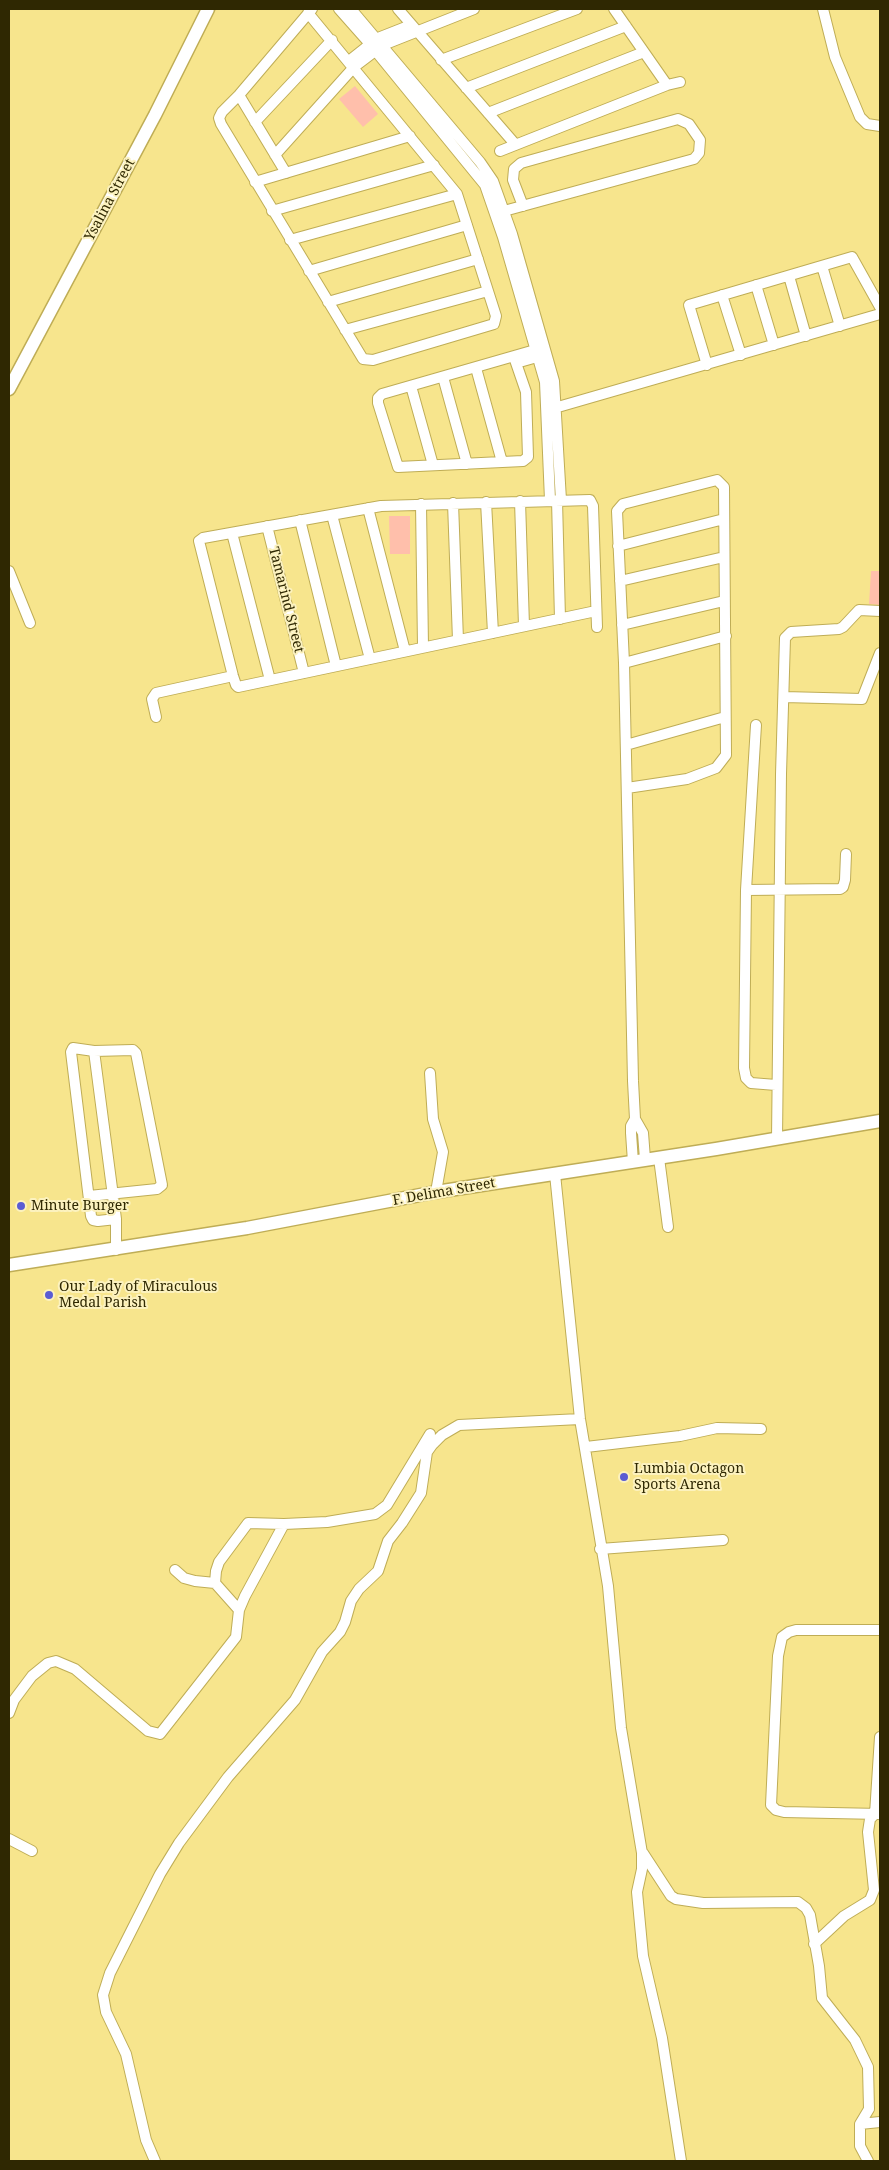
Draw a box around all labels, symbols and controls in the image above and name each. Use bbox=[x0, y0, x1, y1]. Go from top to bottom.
street label: Ysalina Street bbox=[81, 156, 139, 244]
street label: Tamarind Street bbox=[265, 545, 307, 655]
street label: F. Delima Street bbox=[391, 1175, 497, 1209]
place label: Minute Burger bbox=[31, 1198, 129, 1214]
marker: Minute Burger bbox=[15, 1200, 27, 1212]
place label: Our Lady of Miraculous Medal Parish bbox=[59, 1279, 217, 1311]
marker: Our Lady of Miraculous Medal Parish bbox=[43, 1289, 55, 1301]
place label: Lumbia Octagon Sports Arena bbox=[634, 1461, 744, 1494]
marker: Lumbia Octagon Sports Arena bbox=[618, 1471, 630, 1483]

